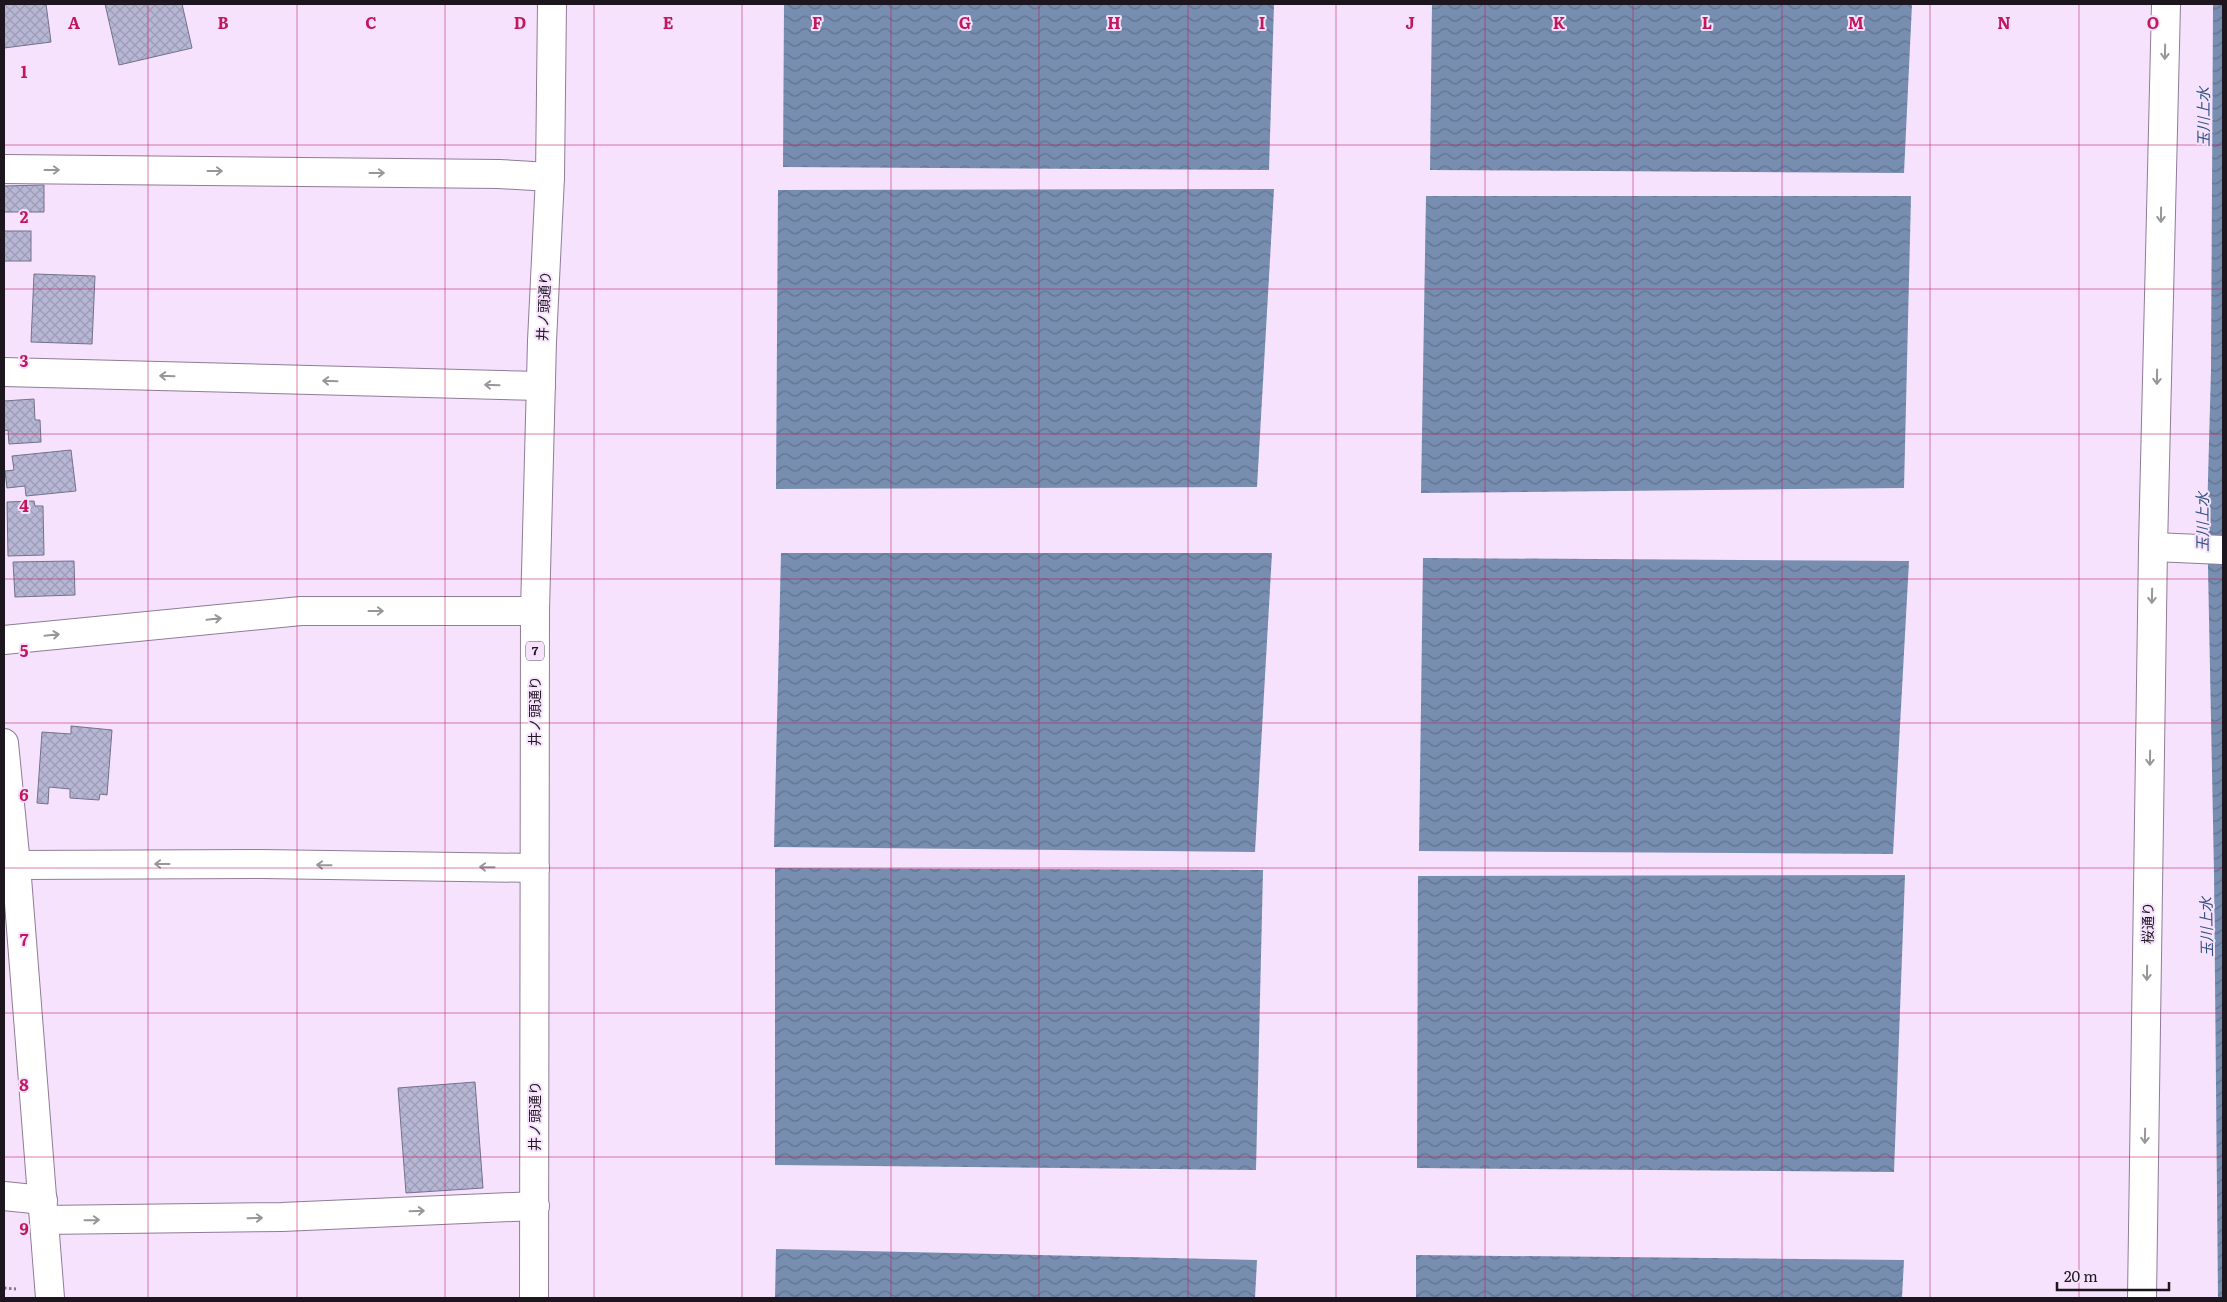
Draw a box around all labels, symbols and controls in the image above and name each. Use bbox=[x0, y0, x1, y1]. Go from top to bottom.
text: A bbox=[68, 10, 80, 34]
text: B bbox=[217, 10, 229, 34]
text: C bbox=[365, 10, 377, 34]
text: D bbox=[514, 10, 526, 34]
text: E bbox=[663, 10, 674, 34]
text: F bbox=[812, 10, 822, 34]
text: G bbox=[959, 10, 971, 34]
text: H bbox=[1107, 10, 1121, 34]
text: I bbox=[1259, 10, 1265, 34]
text: J bbox=[1405, 10, 1415, 34]
text: K bbox=[1553, 10, 1566, 34]
text: L bbox=[1702, 10, 1712, 34]
text: M bbox=[1848, 10, 1864, 34]
text: N bbox=[1997, 10, 2011, 34]
text: O bbox=[2147, 10, 2159, 34]
one-way arrow bbox=[2160, 44, 2170, 60]
text: 1 bbox=[21, 59, 28, 83]
water label: 玉川上水 bbox=[2191, 85, 2214, 147]
one-way arrow bbox=[44, 165, 60, 175]
one-way arrow bbox=[206, 166, 223, 176]
one-way arrow bbox=[369, 168, 385, 178]
text: 2 bbox=[20, 204, 29, 228]
one-way arrow bbox=[2156, 206, 2166, 223]
street label: 井ノ頭通り bbox=[531, 270, 555, 341]
text: 3 bbox=[20, 348, 29, 372]
one-way arrow bbox=[2152, 369, 2162, 385]
one-way arrow bbox=[159, 372, 175, 381]
one-way arrow bbox=[322, 376, 338, 386]
one-way arrow bbox=[484, 381, 500, 390]
water label: 玉川上水 bbox=[2190, 490, 2213, 552]
text: 4 bbox=[19, 493, 29, 517]
one-way arrow bbox=[2147, 587, 2157, 603]
one-way arrow bbox=[368, 606, 384, 616]
one-way arrow bbox=[206, 614, 222, 624]
one-way arrow bbox=[44, 630, 60, 640]
text: 5 bbox=[20, 638, 29, 662]
road number: 7 bbox=[526, 641, 544, 660]
street label: 井ノ頭通り bbox=[524, 676, 544, 746]
one-way arrow bbox=[2145, 750, 2155, 766]
text: 6 bbox=[19, 782, 29, 806]
one-way arrow bbox=[154, 859, 170, 869]
one-way arrow bbox=[316, 860, 332, 870]
one-way arrow bbox=[479, 862, 495, 872]
water label: 玉川上水 bbox=[2193, 895, 2218, 957]
street label: 桜通り bbox=[2137, 902, 2157, 944]
text: 7 bbox=[20, 927, 29, 951]
one-way arrow bbox=[2142, 964, 2152, 981]
text: 8 bbox=[19, 1072, 29, 1096]
street label: 井ノ頭通り bbox=[524, 1081, 544, 1151]
one-way arrow bbox=[2140, 1127, 2150, 1143]
one-way arrow bbox=[409, 1207, 425, 1216]
one-way arrow bbox=[247, 1213, 263, 1222]
one-way arrow bbox=[84, 1215, 100, 1225]
text: 9 bbox=[19, 1216, 29, 1240]
scale bar bbox=[2057, 1260, 2170, 1292]
text: 20 m bbox=[2064, 1264, 2098, 1287]

